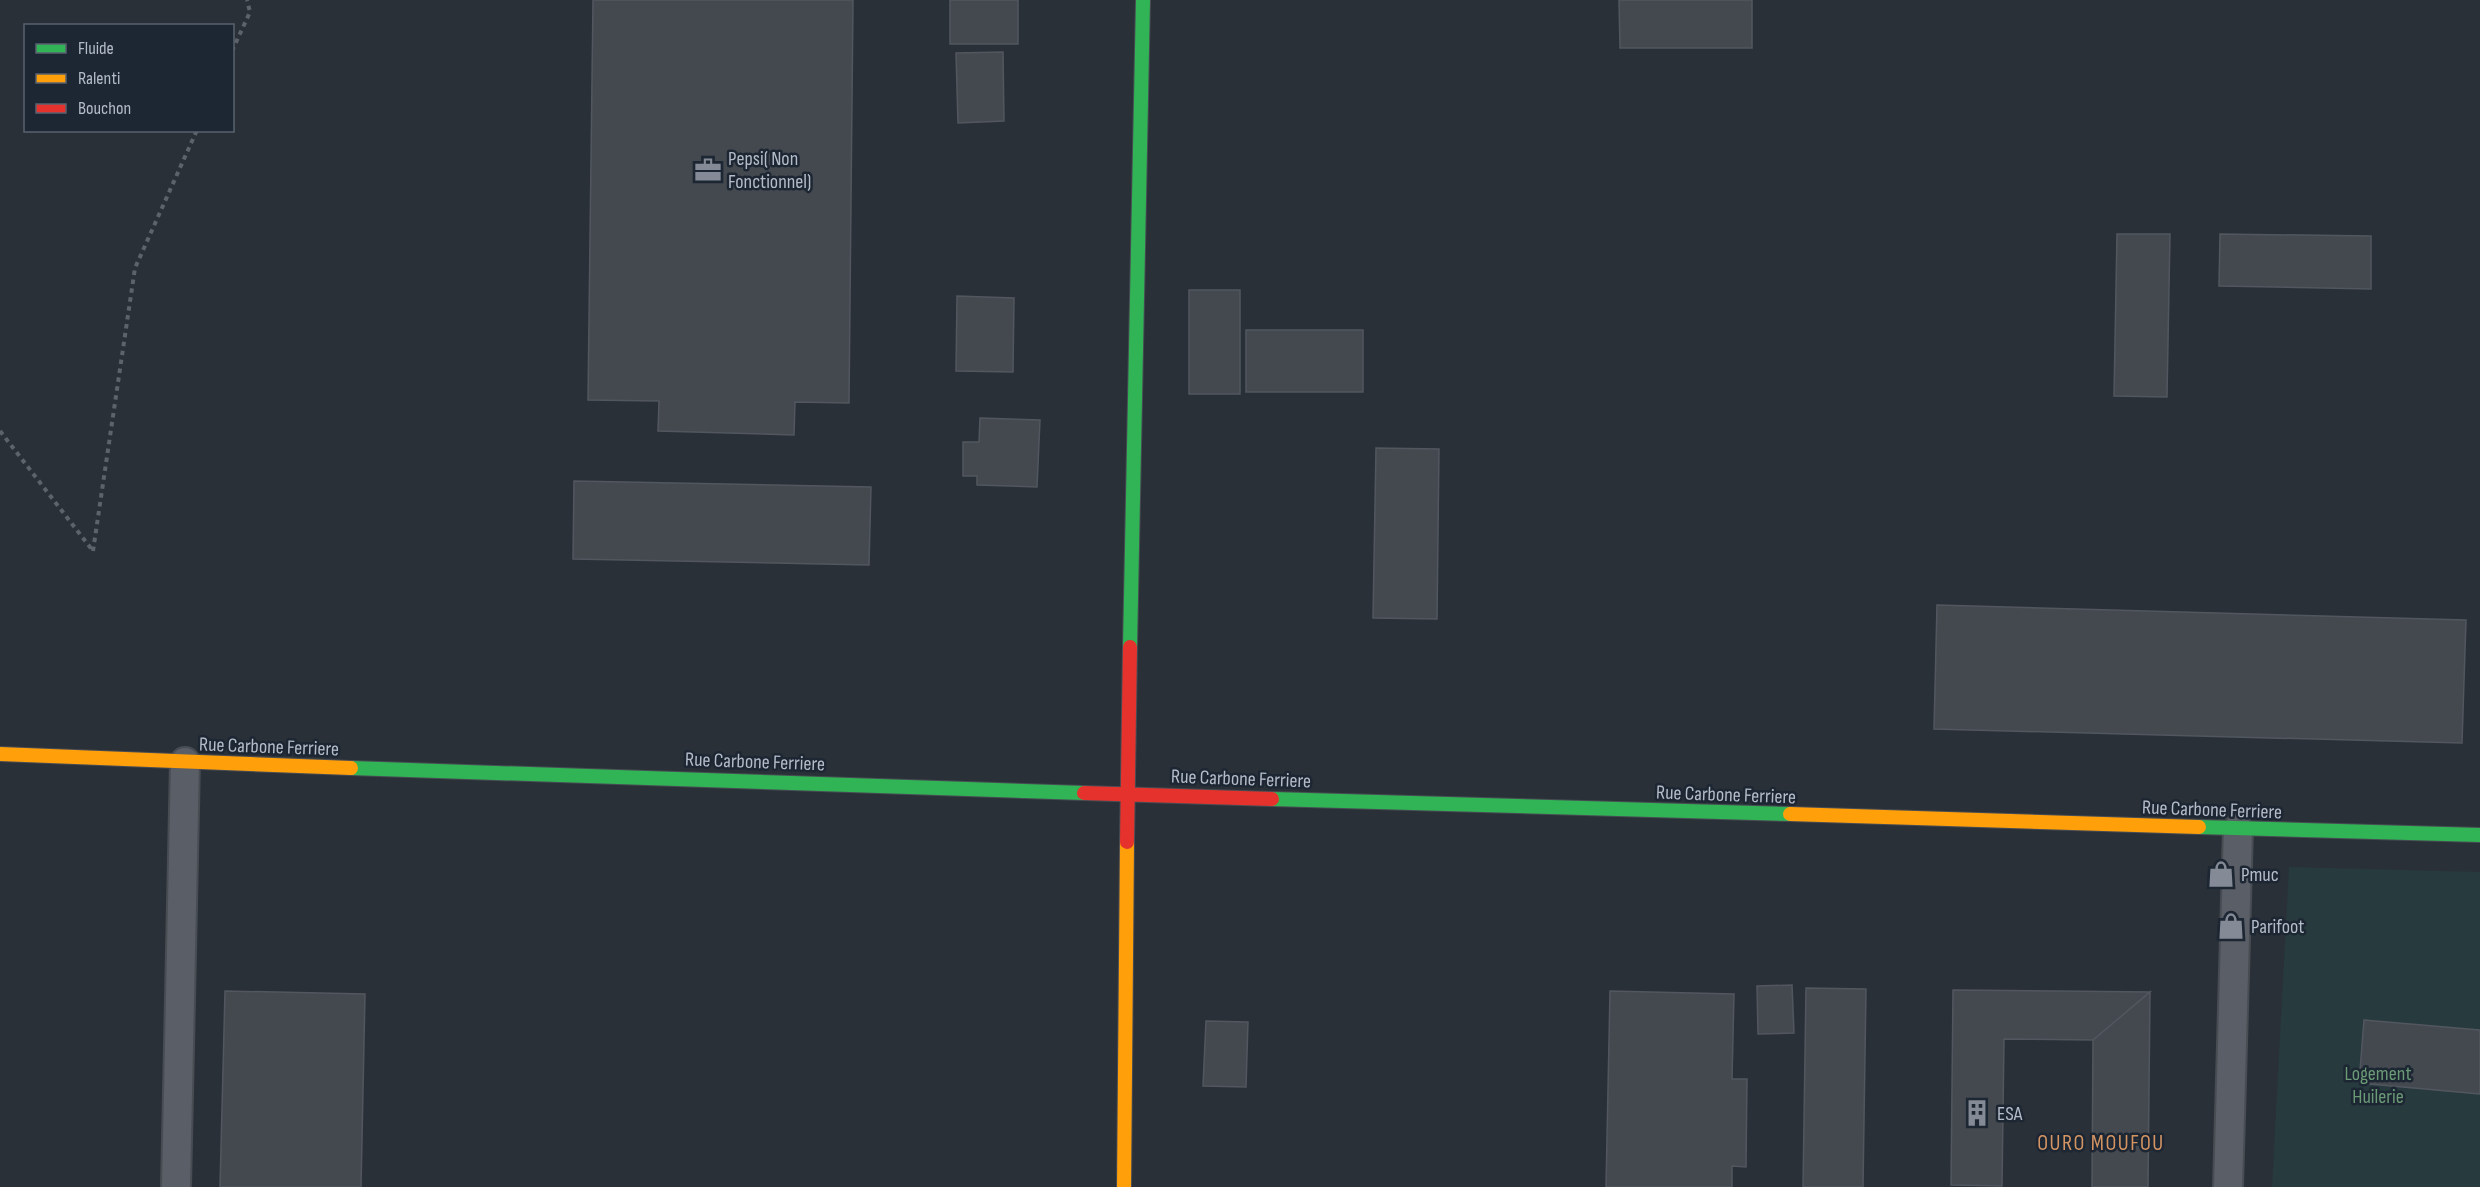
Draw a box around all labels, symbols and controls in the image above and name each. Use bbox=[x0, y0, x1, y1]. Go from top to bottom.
legend bbox=[24, 24, 234, 132]
text: Fluide bbox=[78, 38, 114, 59]
text: Ralenti bbox=[78, 68, 120, 89]
text: Bouchon bbox=[78, 98, 131, 119]
place label: Pepsi( Non Fonctionnel) bbox=[728, 147, 811, 194]
office icon: Pepsi( Non Fonctionnel) bbox=[693, 155, 723, 185]
street label: Rue Carbone Ferriere bbox=[199, 733, 339, 761]
street label: Rue Carbone Ferriere bbox=[685, 748, 825, 776]
street label: Rue Carbone Ferriere bbox=[1171, 765, 1311, 793]
street label: Rue Carbone Ferriere bbox=[1656, 781, 1796, 809]
street label: Rue Carbone Ferriere bbox=[2142, 796, 2282, 824]
shop icon: Pmuc bbox=[2206, 859, 2236, 889]
place label: Pmuc bbox=[2241, 863, 2279, 887]
shop icon: Parifoot bbox=[2216, 911, 2246, 941]
place label: Parifoot bbox=[2251, 915, 2304, 939]
park label: Logement Huilerie bbox=[2344, 1062, 2412, 1109]
building icon: ESA bbox=[1962, 1098, 1992, 1128]
place label: ESA bbox=[1997, 1102, 2023, 1126]
district label: OURO MOUFOU bbox=[2037, 1130, 2165, 1157]

